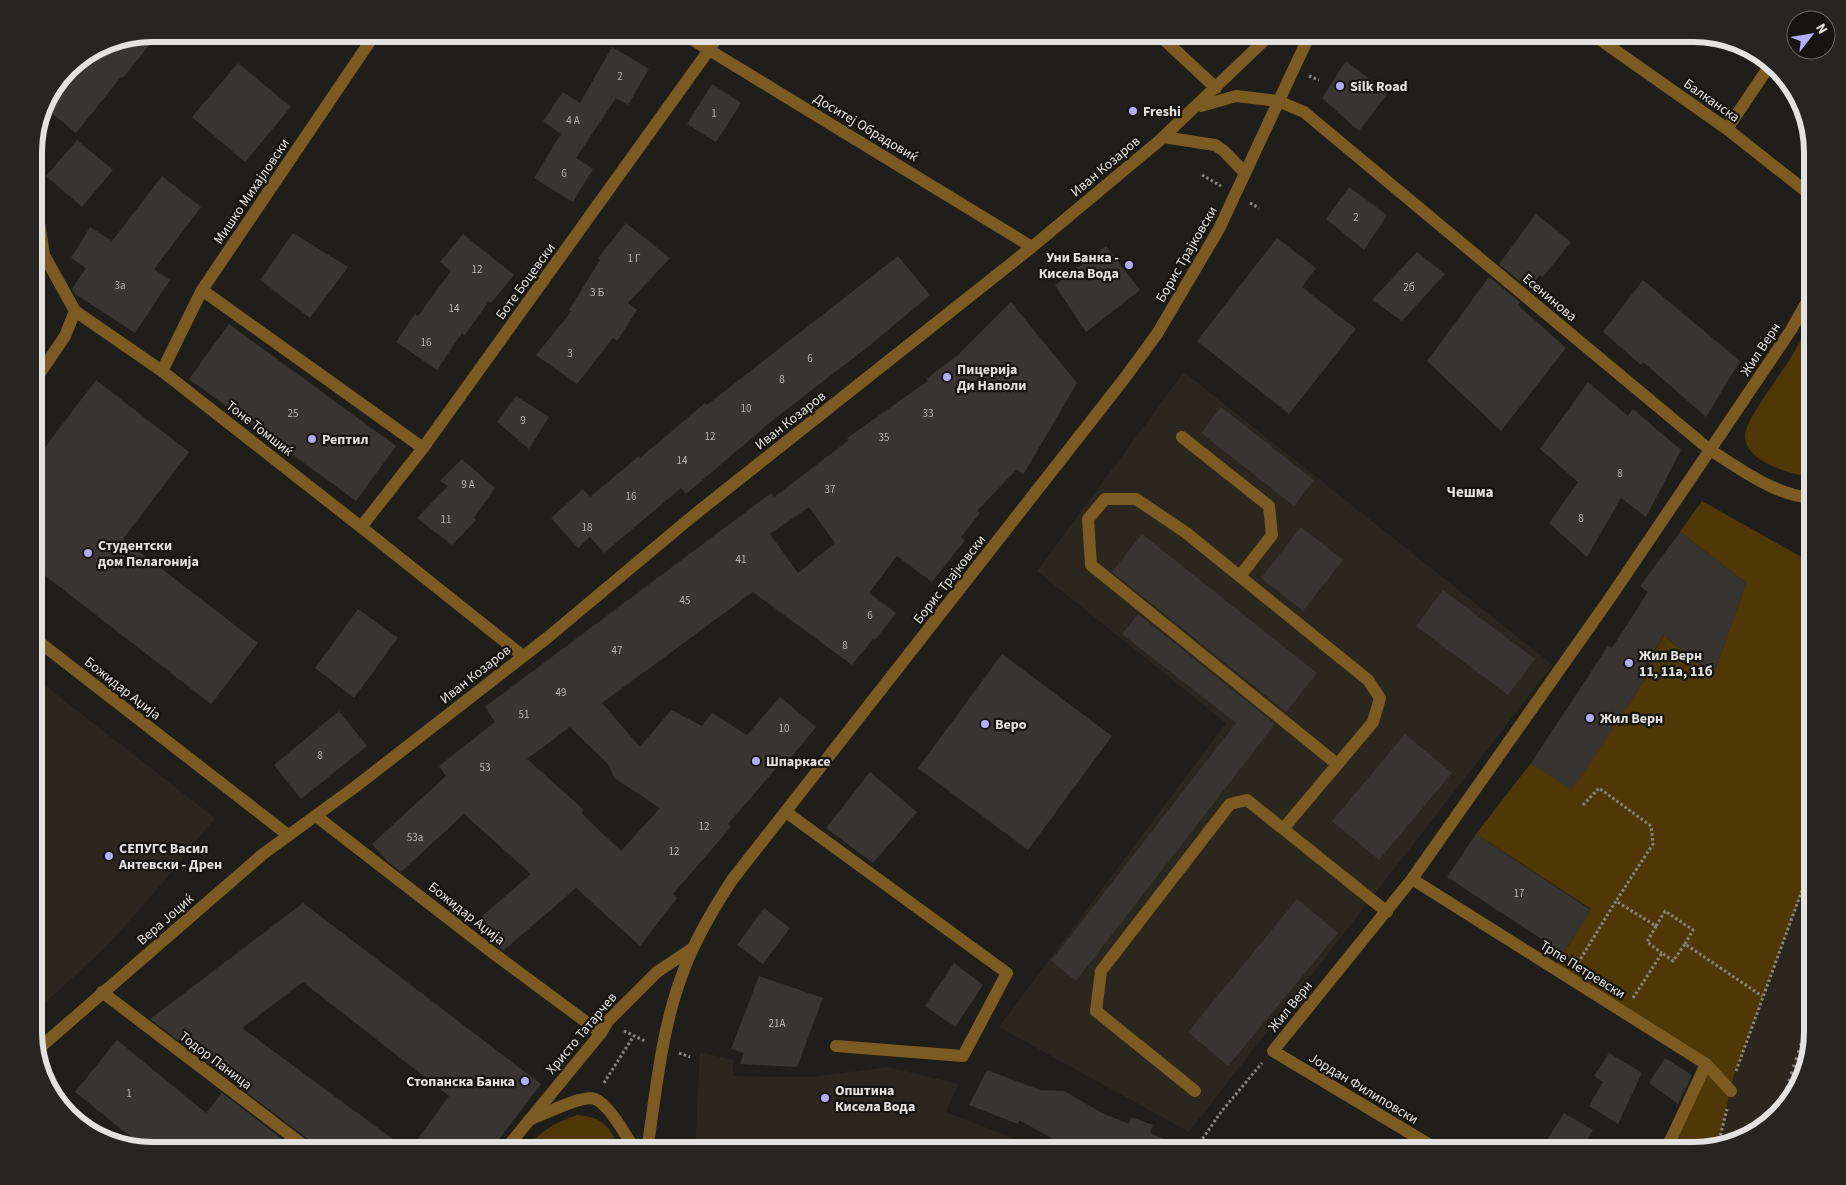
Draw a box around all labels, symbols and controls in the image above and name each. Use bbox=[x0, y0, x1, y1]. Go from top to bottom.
north arrow bbox=[1786, 10, 1836, 60]
text: N bbox=[1810, 20, 1832, 38]
house number: 2 bbox=[617, 69, 623, 84]
street label: Балканска bbox=[1679, 74, 1744, 128]
place label: Silk Road bbox=[1350, 77, 1408, 97]
marker: Silk Road bbox=[1334, 80, 1346, 92]
street label: Доситеј Обрадовиќ bbox=[809, 89, 922, 167]
place label: Freshi bbox=[1143, 102, 1181, 122]
marker: Freshi bbox=[1127, 105, 1139, 117]
house number: 1 bbox=[711, 106, 717, 121]
house number: 4 А bbox=[566, 113, 580, 128]
street label: Иван Козаров bbox=[1067, 132, 1145, 202]
street label: Мишко Михајловски bbox=[209, 135, 295, 248]
house number: 6 bbox=[561, 166, 567, 181]
street label: Борис Трајковски bbox=[1151, 203, 1223, 306]
house number: 2 bbox=[1353, 210, 1359, 225]
street label: Боте Боцевски bbox=[491, 239, 560, 324]
place label: Уни Банка - Кисела Вода bbox=[1039, 248, 1119, 284]
house number: 1 Г bbox=[627, 251, 641, 266]
marker: Уни Банка - Кисела Вода bbox=[1123, 259, 1135, 271]
house number: 12 bbox=[472, 262, 482, 277]
street label: Есенинова bbox=[1518, 269, 1581, 327]
house number: 3a bbox=[114, 278, 126, 293]
house number: 2б bbox=[1403, 280, 1415, 295]
house number: 3 Б bbox=[590, 285, 604, 300]
house number: 14 bbox=[449, 301, 460, 316]
street label: Жил Верн bbox=[1736, 319, 1786, 380]
house number: 16 bbox=[421, 335, 432, 350]
house number: 3 bbox=[567, 346, 573, 361]
house number: 6 bbox=[807, 351, 813, 366]
place label: Пицерија Ди Наполи bbox=[957, 360, 1026, 396]
marker: Пицерија Ди Наполи bbox=[941, 371, 953, 383]
house number: 8 bbox=[779, 372, 785, 387]
street label: Иван Козаров bbox=[751, 387, 830, 455]
street label: Тоне Томшиќ bbox=[222, 396, 297, 461]
house number: 10 bbox=[741, 401, 751, 416]
house number: 25 bbox=[288, 406, 298, 421]
house number: 33 bbox=[923, 406, 933, 421]
house number: 9 bbox=[520, 413, 526, 428]
house number: 12 bbox=[705, 429, 715, 444]
place label: Рептил bbox=[322, 430, 368, 450]
house number: 35 bbox=[879, 430, 889, 445]
marker: Рептил bbox=[306, 433, 318, 445]
house number: 14 bbox=[677, 453, 688, 468]
house number: 8 bbox=[1617, 466, 1623, 481]
house number: 9 А bbox=[461, 477, 475, 492]
house number: 37 bbox=[825, 482, 835, 497]
district label: Чешма bbox=[1446, 482, 1494, 503]
house number: 16 bbox=[626, 489, 637, 504]
house number: 8 bbox=[1578, 511, 1584, 526]
house number: 11 bbox=[441, 512, 451, 527]
house number: 18 bbox=[582, 520, 593, 535]
street label: Борис Трајковски bbox=[909, 531, 991, 628]
place label: Студентски дом Пелагонија bbox=[98, 536, 199, 572]
marker: Студентски дом Пелагонија bbox=[82, 547, 94, 559]
house number: 41 bbox=[736, 552, 746, 567]
house number: 45 bbox=[680, 593, 690, 608]
house number: 6 bbox=[867, 608, 873, 623]
house number: 8 bbox=[842, 638, 848, 653]
street label: Иван Козаров bbox=[436, 641, 515, 709]
house number: 47 bbox=[612, 643, 622, 658]
place label: Жил Верн 11, 11а, 11б bbox=[1639, 646, 1713, 682]
street label: Божидар Аџија bbox=[80, 653, 165, 725]
marker: Жил Верн 11, 11а, 11б bbox=[1623, 657, 1635, 669]
house number: 49 bbox=[556, 685, 566, 700]
house number: 51 bbox=[519, 707, 529, 722]
place label: Жил Верн bbox=[1600, 709, 1663, 729]
marker: Жил Верн bbox=[1584, 712, 1596, 724]
place label: Веро bbox=[995, 715, 1027, 735]
marker: Веро bbox=[979, 718, 991, 730]
house number: 10 bbox=[779, 721, 789, 736]
house number: 8 bbox=[317, 748, 323, 763]
place label: Шпаркасе bbox=[766, 752, 831, 772]
marker: Шпаркасе bbox=[750, 755, 762, 767]
house number: 53 bbox=[480, 760, 490, 775]
house number: 12 bbox=[699, 819, 709, 834]
house number: 53а bbox=[407, 830, 423, 845]
place label: СЕПУГС Васил Антевски - Дрен bbox=[118, 839, 222, 875]
house number: 12 bbox=[669, 844, 679, 859]
marker: СЕПУГС Васил Антевски - Дрен bbox=[103, 850, 115, 862]
street label: Божидар Аџија bbox=[424, 878, 509, 950]
house number: 17 bbox=[1514, 886, 1524, 901]
street label: Вера Јоциќ bbox=[133, 889, 199, 950]
street label: Трпе Петревски bbox=[1536, 936, 1629, 1004]
street label: Жил Верн bbox=[1264, 977, 1318, 1036]
street label: Христо Татарчев bbox=[542, 988, 622, 1079]
house number: 21A bbox=[769, 1016, 785, 1031]
street label: Тодор Паница bbox=[175, 1027, 256, 1095]
street label: Јордан Филиповски bbox=[1305, 1048, 1422, 1129]
place label: Стопанска Банка bbox=[406, 1072, 515, 1092]
marker: Стопанска Банка bbox=[519, 1075, 531, 1087]
place label: Општина Кисела Вода bbox=[835, 1081, 915, 1117]
house number: 1 bbox=[126, 1086, 132, 1101]
marker: Општина Кисела Вода bbox=[819, 1092, 831, 1104]

